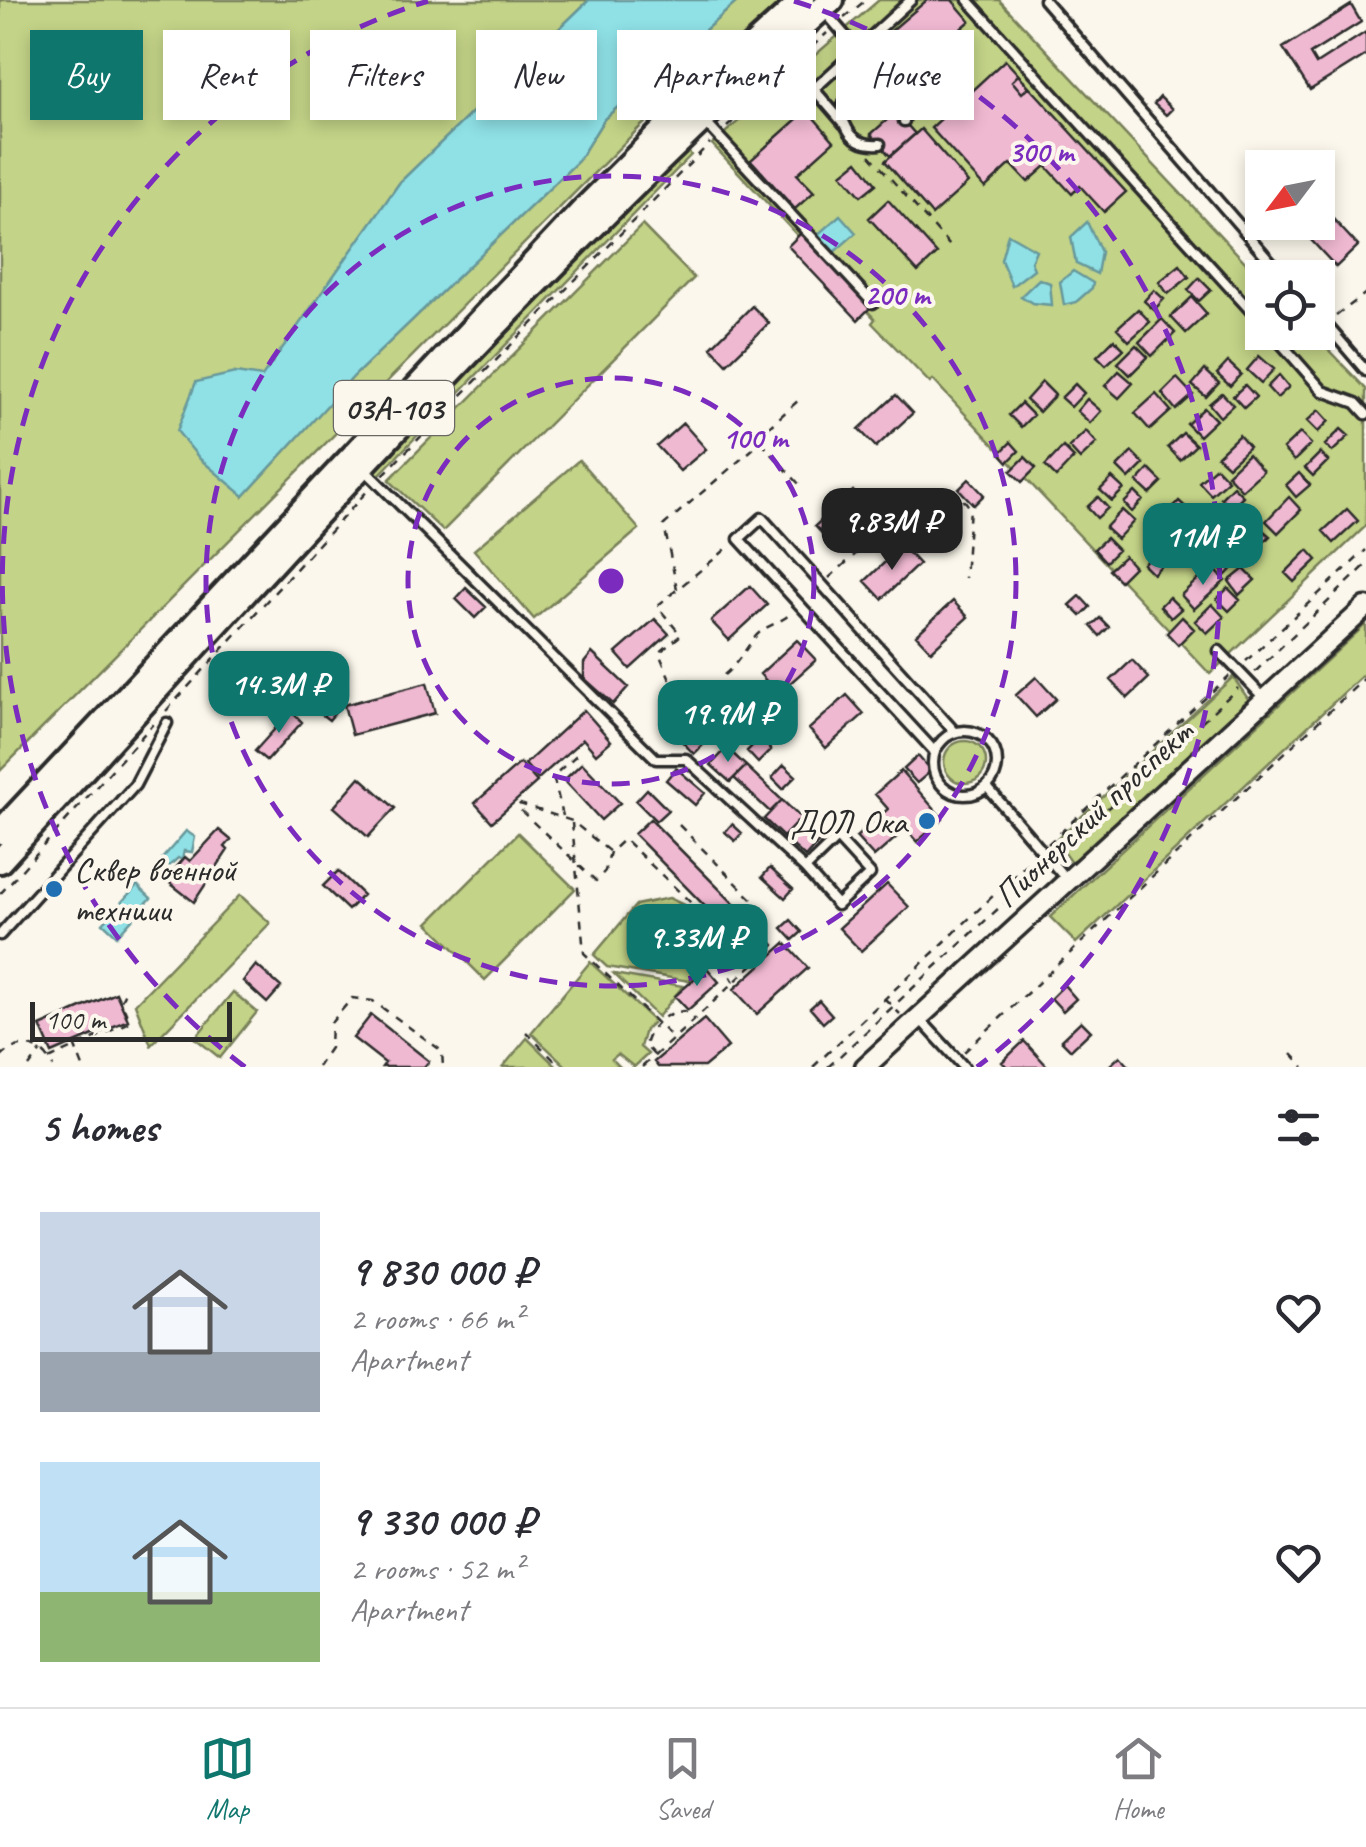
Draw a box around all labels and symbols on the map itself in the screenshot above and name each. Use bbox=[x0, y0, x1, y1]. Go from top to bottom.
text: 300 m bbox=[1009, 133, 1076, 171]
north arrow bbox=[1245, 150, 1335, 240]
text: 200 m bbox=[865, 276, 932, 314]
road number: 03А-103 bbox=[334, 381, 454, 435]
text: 100 m bbox=[723, 419, 790, 457]
pin: 9.83M ₽ bbox=[800, 488, 984, 573]
pin: 11M ₽ bbox=[1133, 503, 1273, 588]
centre of rings bbox=[593, 563, 629, 599]
pin: 14.3M ₽ bbox=[187, 651, 371, 736]
pin: 19.9M ₽ bbox=[636, 680, 820, 765]
street label: Пионерский проспект bbox=[984, 708, 1204, 918]
place label: ДОЛ Ока bbox=[791, 799, 910, 844]
marker: ДОЛ Ока bbox=[916, 810, 938, 832]
place label: Сквер военной техниии bbox=[74, 847, 239, 932]
marker: Сквер военной техниии bbox=[43, 878, 65, 900]
pin: 9.33M ₽ bbox=[605, 904, 789, 989]
scale bar bbox=[30, 997, 232, 1042]

